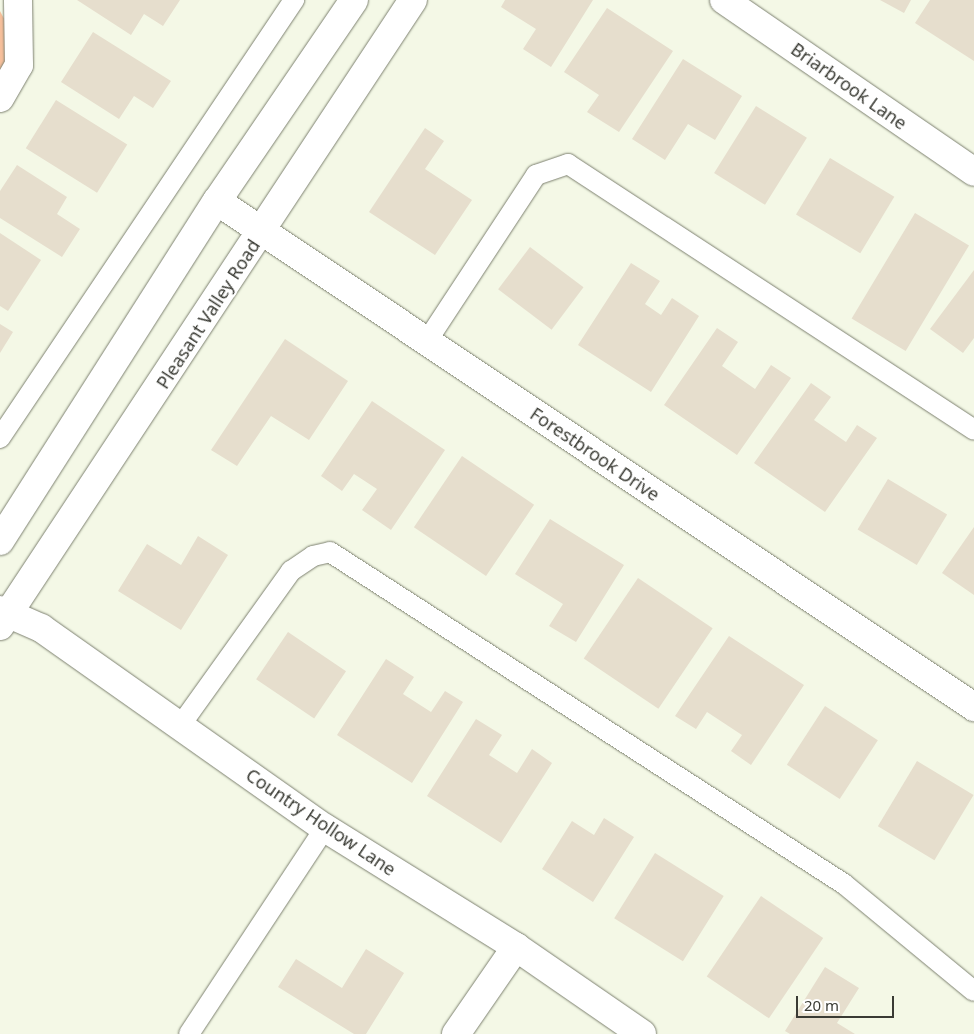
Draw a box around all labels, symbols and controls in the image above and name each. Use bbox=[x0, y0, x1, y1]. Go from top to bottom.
street label: Briarbrook Lane bbox=[787, 38, 911, 134]
street label: Pleasant Valley Road bbox=[152, 235, 264, 393]
street label: Forestbrook Drive bbox=[526, 403, 664, 505]
street label: Country Hollow Lane bbox=[242, 764, 400, 880]
scale bar bbox=[799, 986, 896, 1018]
text: 20 m bbox=[804, 995, 839, 1015]

